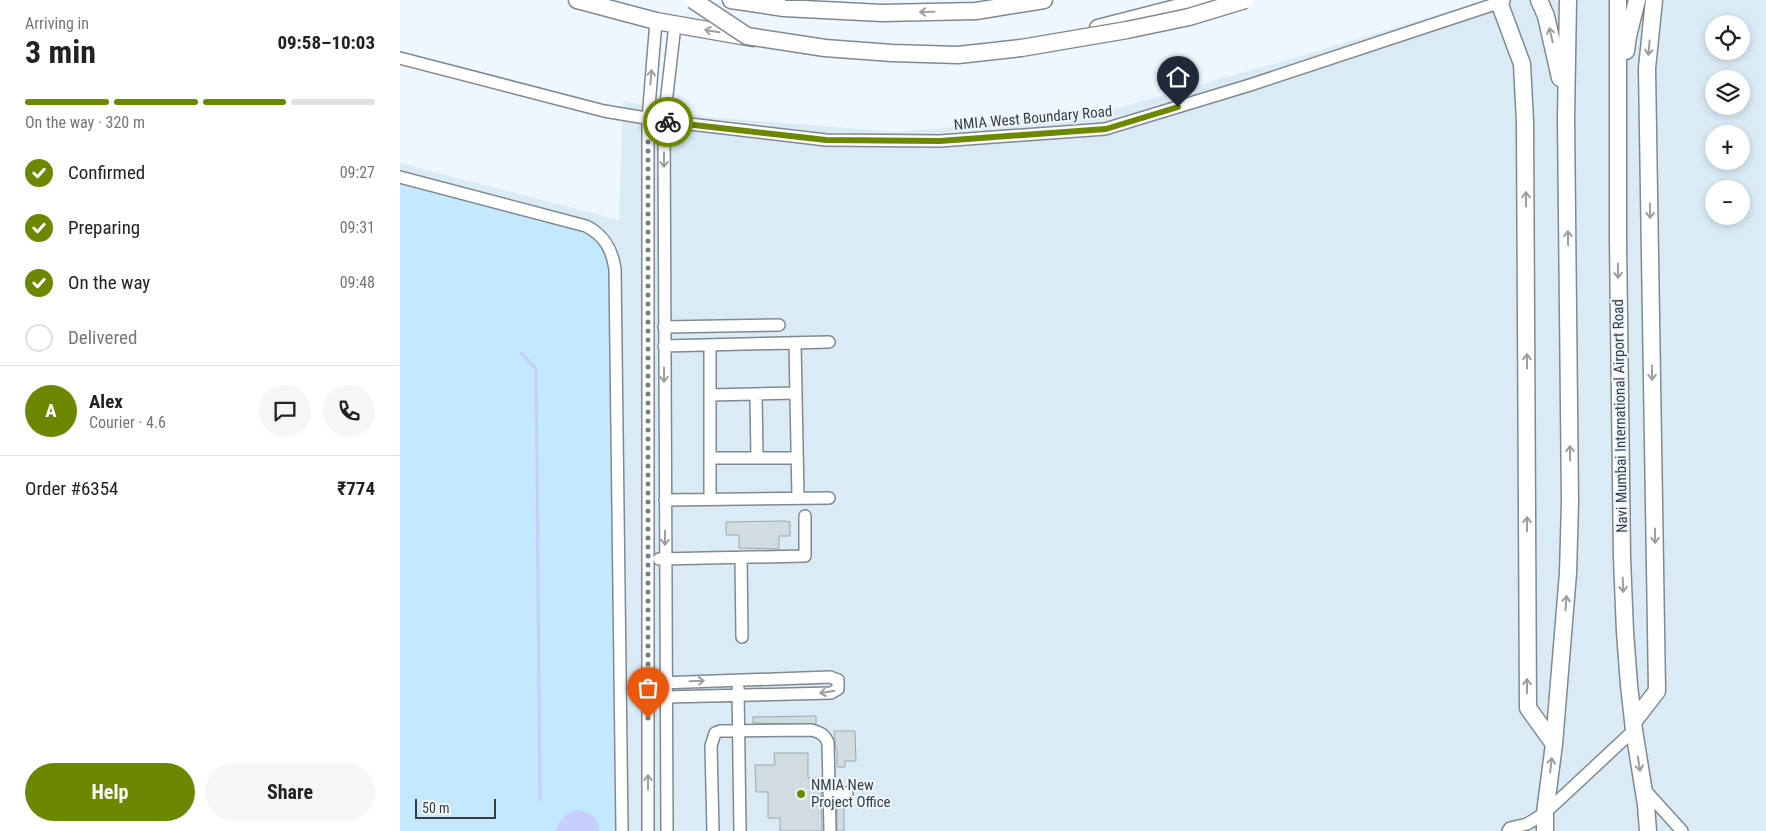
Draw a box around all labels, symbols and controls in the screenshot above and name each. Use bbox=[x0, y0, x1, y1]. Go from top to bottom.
one-way arrow bbox=[920, 7, 936, 17]
text: Arriving in bbox=[25, 14, 89, 33]
map controls bbox=[1705, 15, 1750, 225]
button: locate bbox=[1705, 15, 1750, 60]
one-way arrow bbox=[704, 26, 720, 36]
one-way arrow bbox=[1546, 28, 1555, 44]
text: 09:58–10:03 bbox=[277, 31, 375, 54]
text: 3 min bbox=[25, 33, 96, 71]
one-way arrow bbox=[1644, 40, 1654, 56]
pin bbox=[1157, 56, 1199, 107]
icon: home bbox=[1164, 63, 1192, 91]
one-way arrow bbox=[647, 70, 656, 86]
button: layers bbox=[1705, 70, 1750, 115]
courier bbox=[643, 97, 693, 147]
street label: NMIA West Boundary Road bbox=[953, 102, 1113, 134]
icon: bike bbox=[654, 108, 682, 136]
text: On the way · 320 m bbox=[25, 113, 145, 132]
button: + bbox=[1705, 125, 1750, 170]
one-way arrow bbox=[659, 152, 669, 168]
icon: check bbox=[25, 159, 53, 187]
text: Confirmed bbox=[68, 161, 145, 184]
text: 09:27 bbox=[340, 163, 375, 182]
button: − bbox=[1705, 180, 1750, 225]
one-way arrow bbox=[1521, 191, 1531, 207]
one-way arrow bbox=[1645, 203, 1654, 219]
icon: check bbox=[25, 214, 53, 242]
text: Preparing bbox=[68, 216, 140, 239]
text: 09:31 bbox=[340, 218, 375, 237]
one-way arrow bbox=[1563, 230, 1572, 246]
one-way arrow bbox=[1614, 262, 1623, 278]
icon: check bbox=[25, 269, 53, 297]
text: On the way bbox=[68, 271, 150, 294]
text: 09:48 bbox=[340, 273, 375, 292]
street label: Navi Mumbai International Airport Road bbox=[1609, 299, 1631, 533]
text: Delivered bbox=[68, 326, 137, 349]
one-way arrow bbox=[1522, 353, 1531, 369]
one-way arrow bbox=[1647, 365, 1657, 381]
one-way arrow bbox=[659, 367, 669, 383]
button: chat bbox=[259, 385, 311, 437]
button: phone bbox=[323, 385, 375, 437]
text: Alex bbox=[89, 390, 123, 413]
text: A bbox=[45, 399, 57, 422]
text: Courier · 4.6 bbox=[89, 413, 166, 432]
one-way arrow bbox=[1565, 445, 1575, 462]
text: Order #6354 bbox=[25, 477, 118, 500]
text: ₹774 bbox=[337, 477, 375, 500]
one-way arrow bbox=[1522, 516, 1532, 532]
one-way arrow bbox=[1650, 528, 1659, 544]
one-way arrow bbox=[660, 530, 670, 546]
one-way arrow bbox=[1618, 576, 1628, 592]
one-way arrow bbox=[1561, 596, 1571, 612]
pin bbox=[627, 667, 669, 718]
icon: bag bbox=[634, 674, 662, 702]
one-way arrow bbox=[688, 677, 704, 686]
one-way arrow bbox=[1523, 678, 1532, 694]
one-way arrow bbox=[820, 687, 836, 697]
one-way arrow bbox=[1635, 756, 1645, 772]
one-way arrow bbox=[1546, 757, 1556, 773]
button: Help bbox=[25, 763, 195, 821]
button: Share bbox=[205, 763, 375, 821]
one-way arrow bbox=[643, 775, 653, 791]
place label: NMIA New Project Office bbox=[811, 776, 891, 811]
marker: NMIA New Project Office bbox=[795, 788, 807, 800]
scale bar bbox=[415, 796, 496, 819]
text: 50 m bbox=[422, 800, 450, 816]

